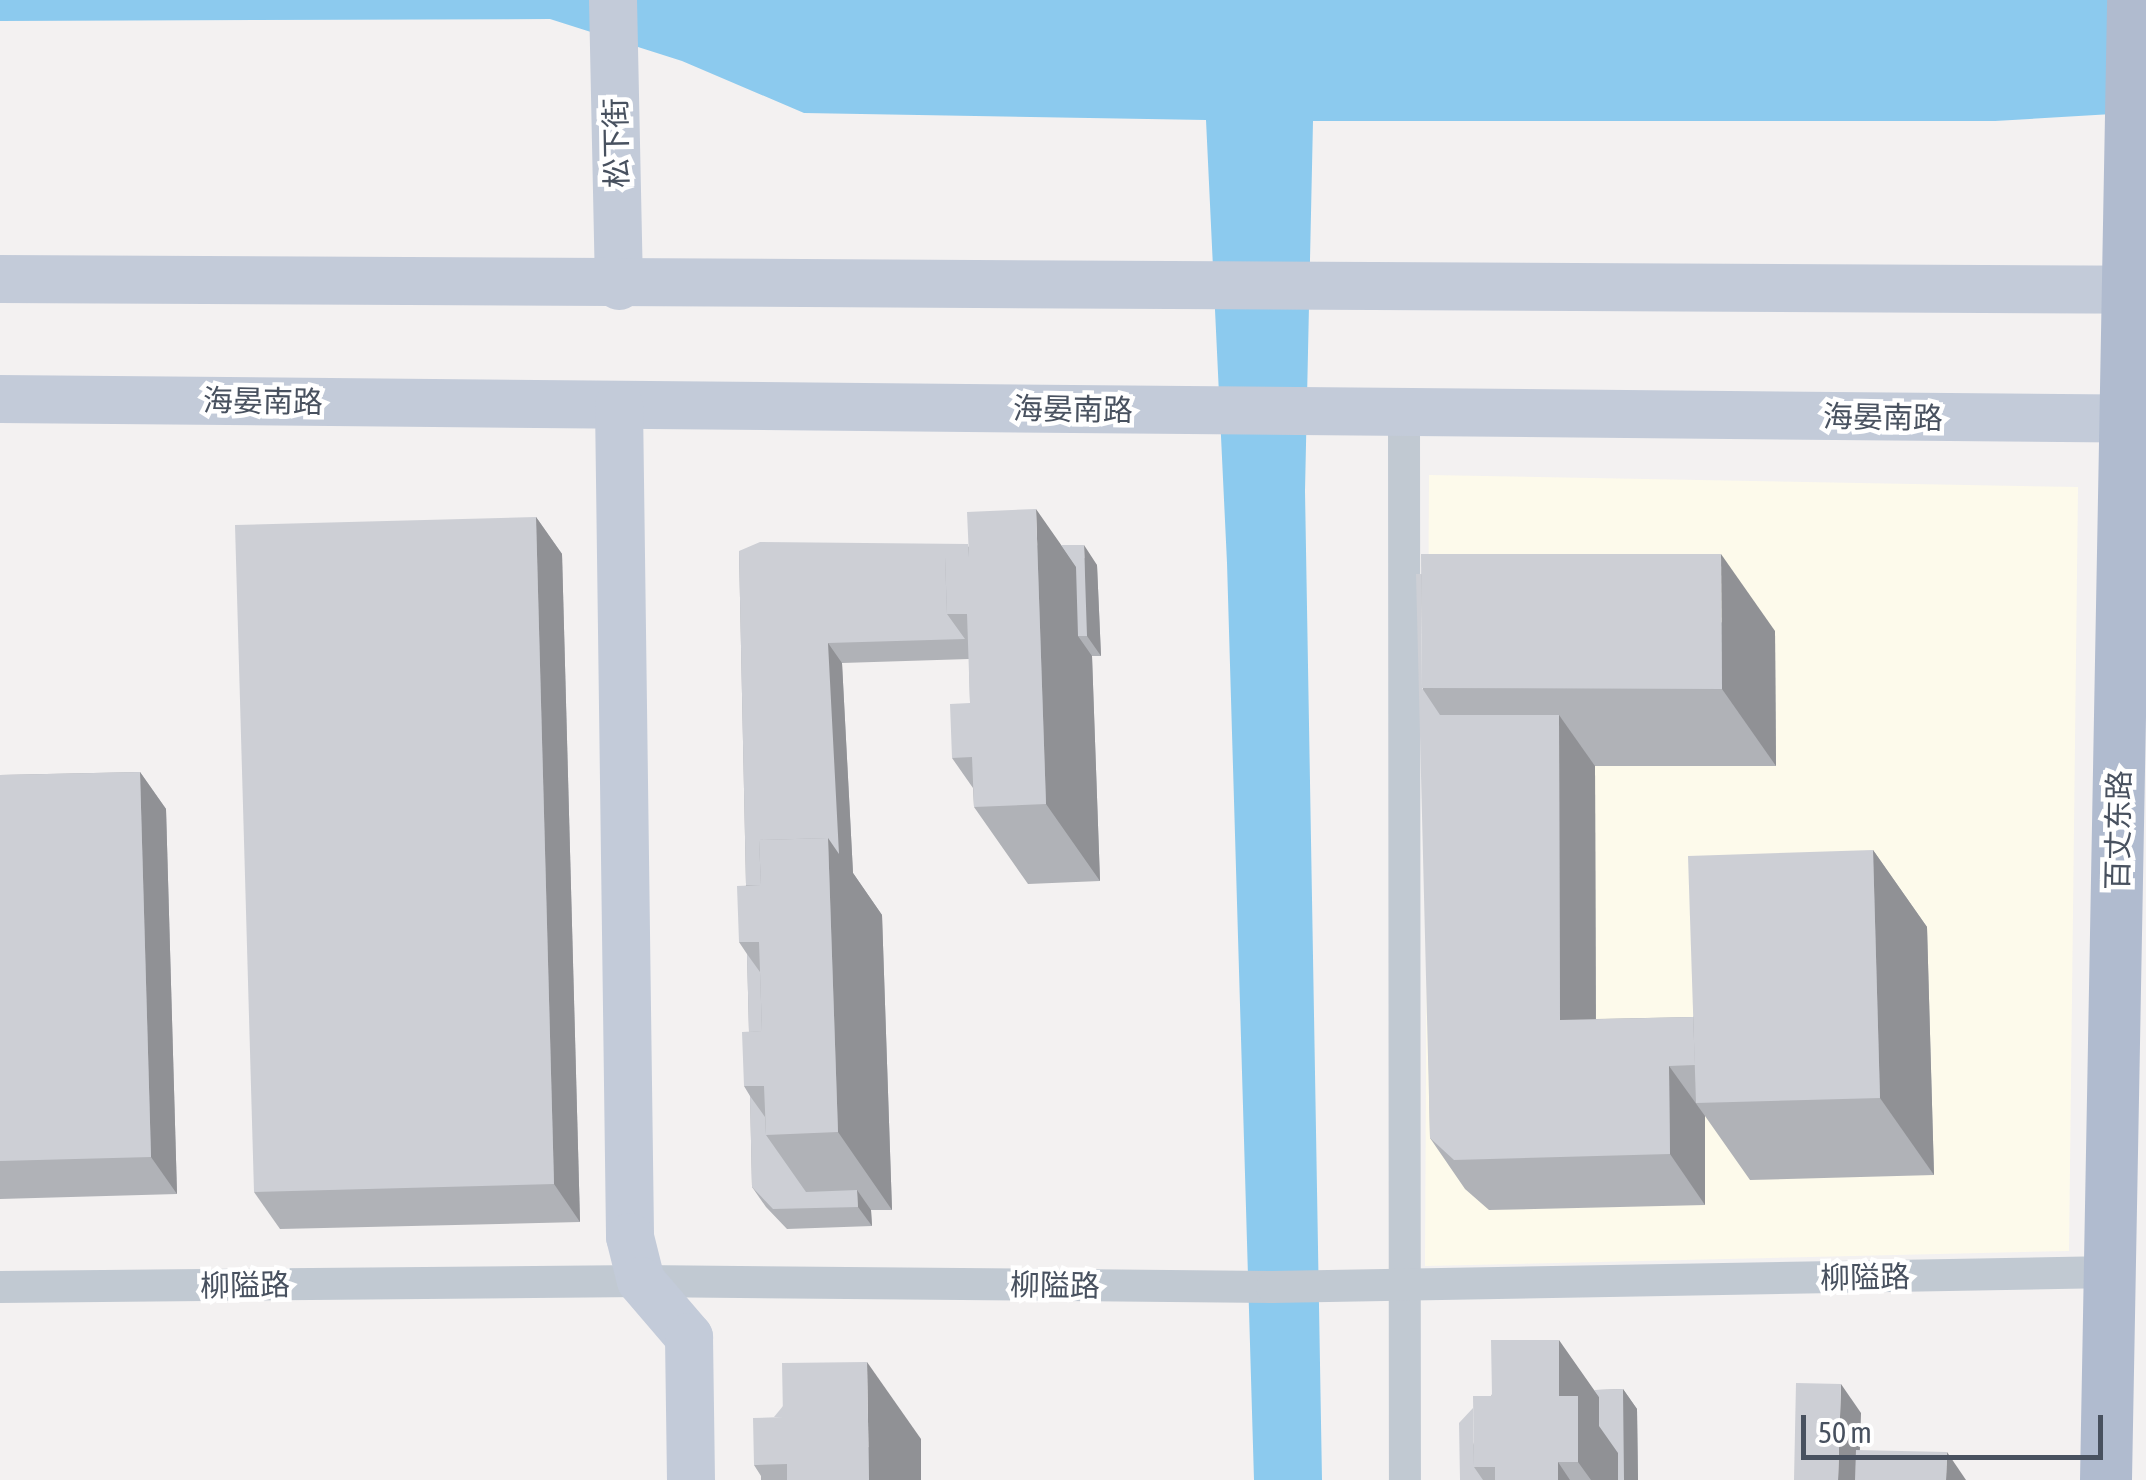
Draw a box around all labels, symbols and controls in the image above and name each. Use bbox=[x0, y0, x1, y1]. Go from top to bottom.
street label: 松下街 bbox=[597, 98, 635, 188]
street label: 海晏南路 bbox=[203, 382, 323, 420]
street label: 海晏南路 bbox=[1013, 390, 1133, 428]
street label: 海晏南路 bbox=[1823, 398, 1943, 436]
street label: 百丈东路 bbox=[2099, 770, 2137, 890]
street label: 柳隘路 bbox=[1820, 1258, 1910, 1296]
street label: 柳隘路 bbox=[200, 1266, 290, 1304]
street label: 柳隘路 bbox=[1010, 1266, 1100, 1304]
scale bar bbox=[1806, 1395, 2108, 1457]
text: 50 m bbox=[1818, 1415, 1872, 1449]

